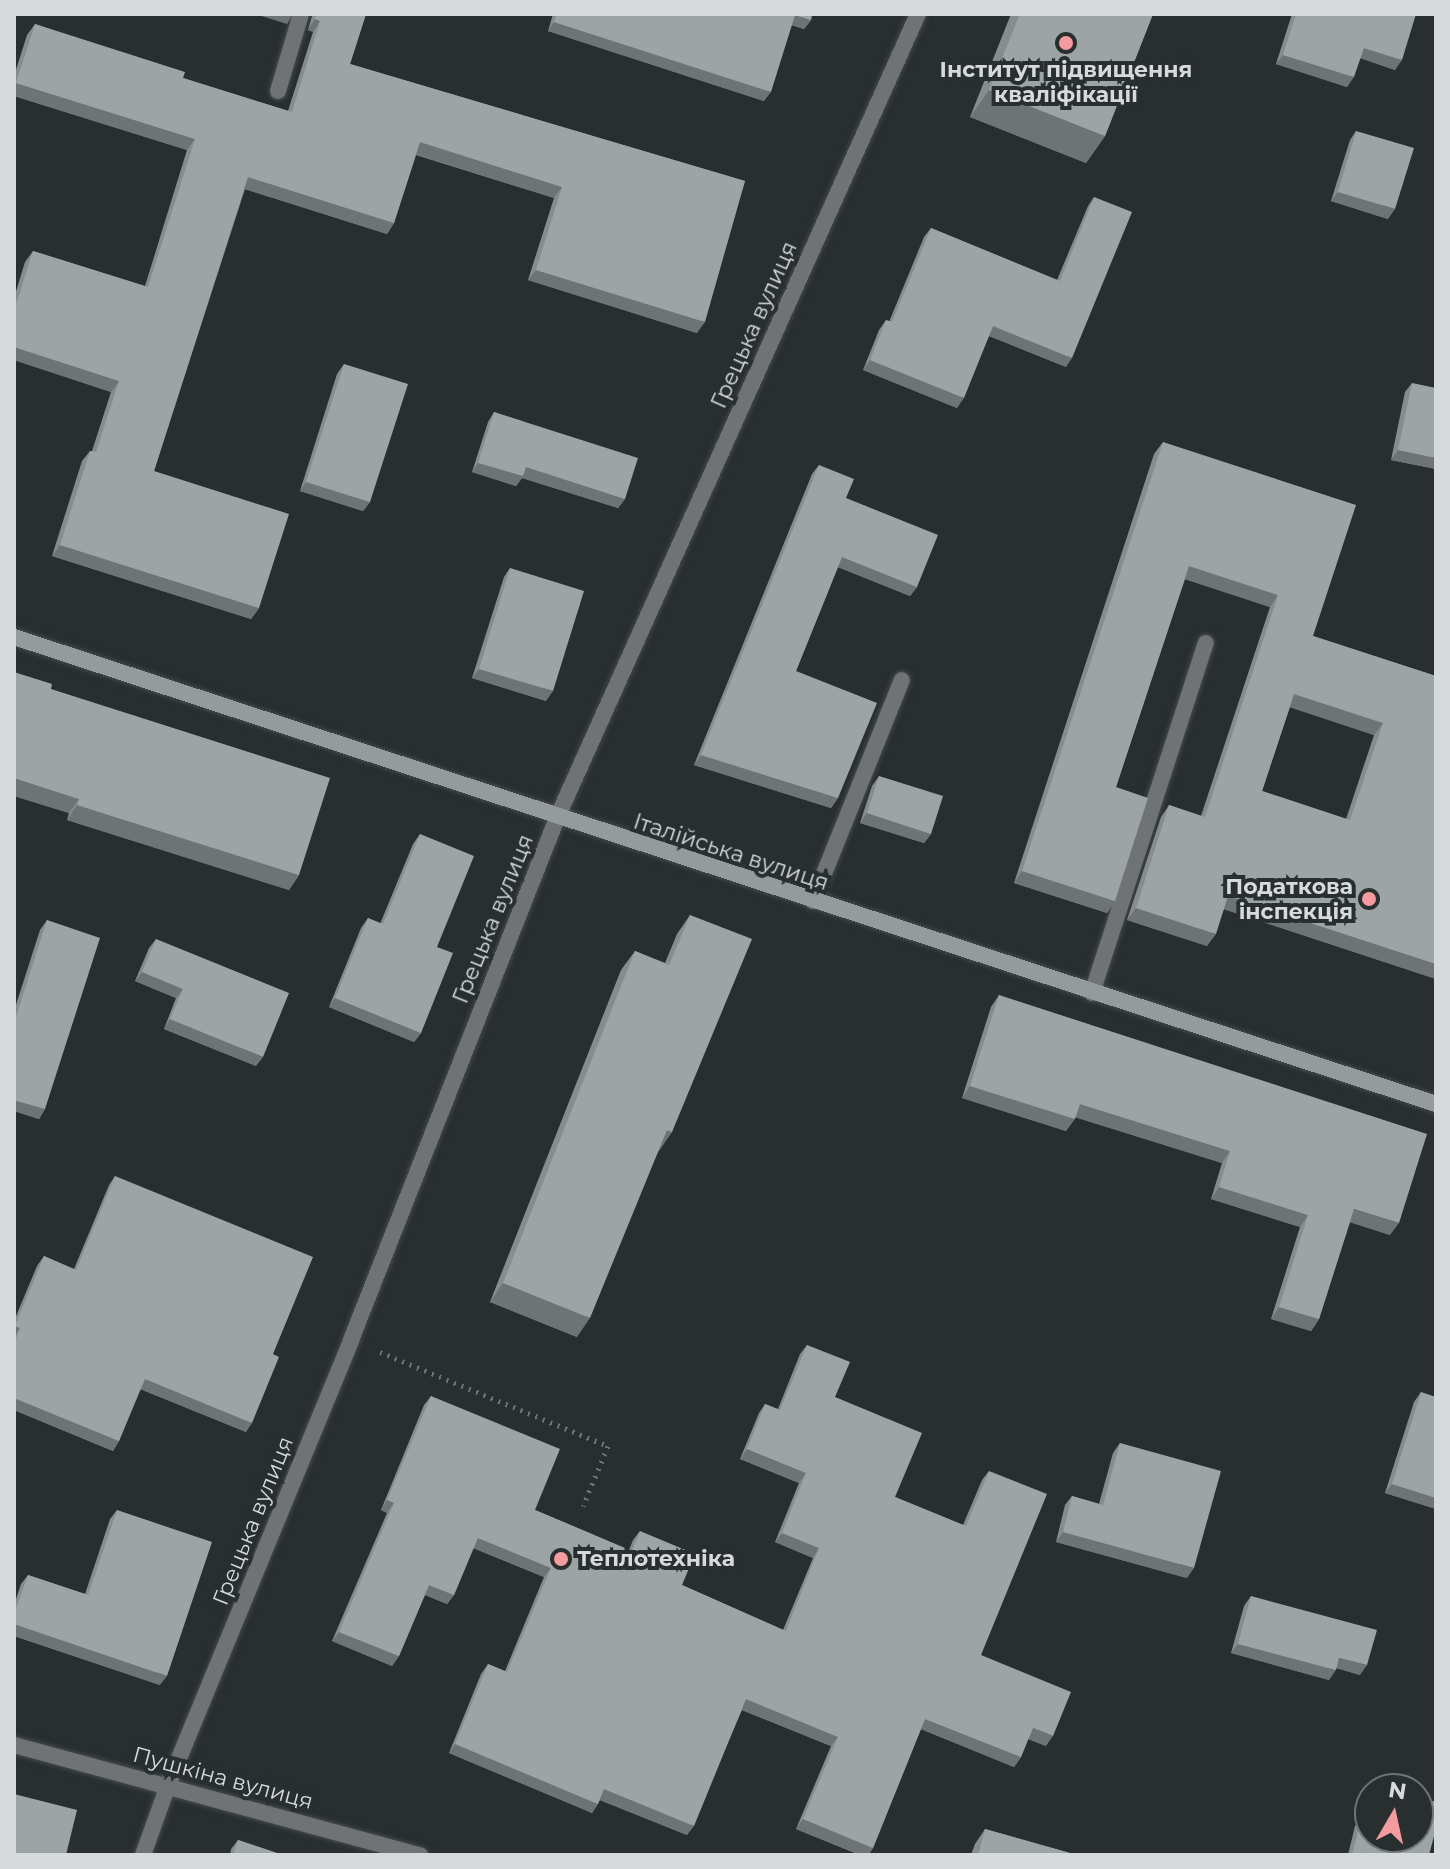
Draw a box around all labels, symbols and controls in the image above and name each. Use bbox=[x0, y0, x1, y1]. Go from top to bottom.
marker: Інститут підвищення кваліфікації bbox=[1057, 34, 1075, 52]
place label: Інститут підвищення кваліфікації bbox=[940, 56, 1192, 108]
street label: Грецька вулиця bbox=[705, 238, 803, 412]
street label: Італійська вулиця bbox=[630, 808, 832, 896]
street label: Грецька вулиця bbox=[447, 831, 539, 1007]
place label: Податкова інспекція bbox=[1225, 873, 1353, 924]
marker: Податкова інспекція bbox=[1360, 890, 1378, 908]
street label: Грецька вулиця bbox=[207, 1433, 299, 1609]
place label: Теплотехніка bbox=[577, 1546, 735, 1572]
marker: Теплотехніка bbox=[552, 1550, 570, 1568]
street label: Пушкіна вулиця bbox=[130, 1741, 316, 1815]
north arrow bbox=[1354, 1773, 1434, 1853]
text: N bbox=[1387, 1776, 1408, 1806]

